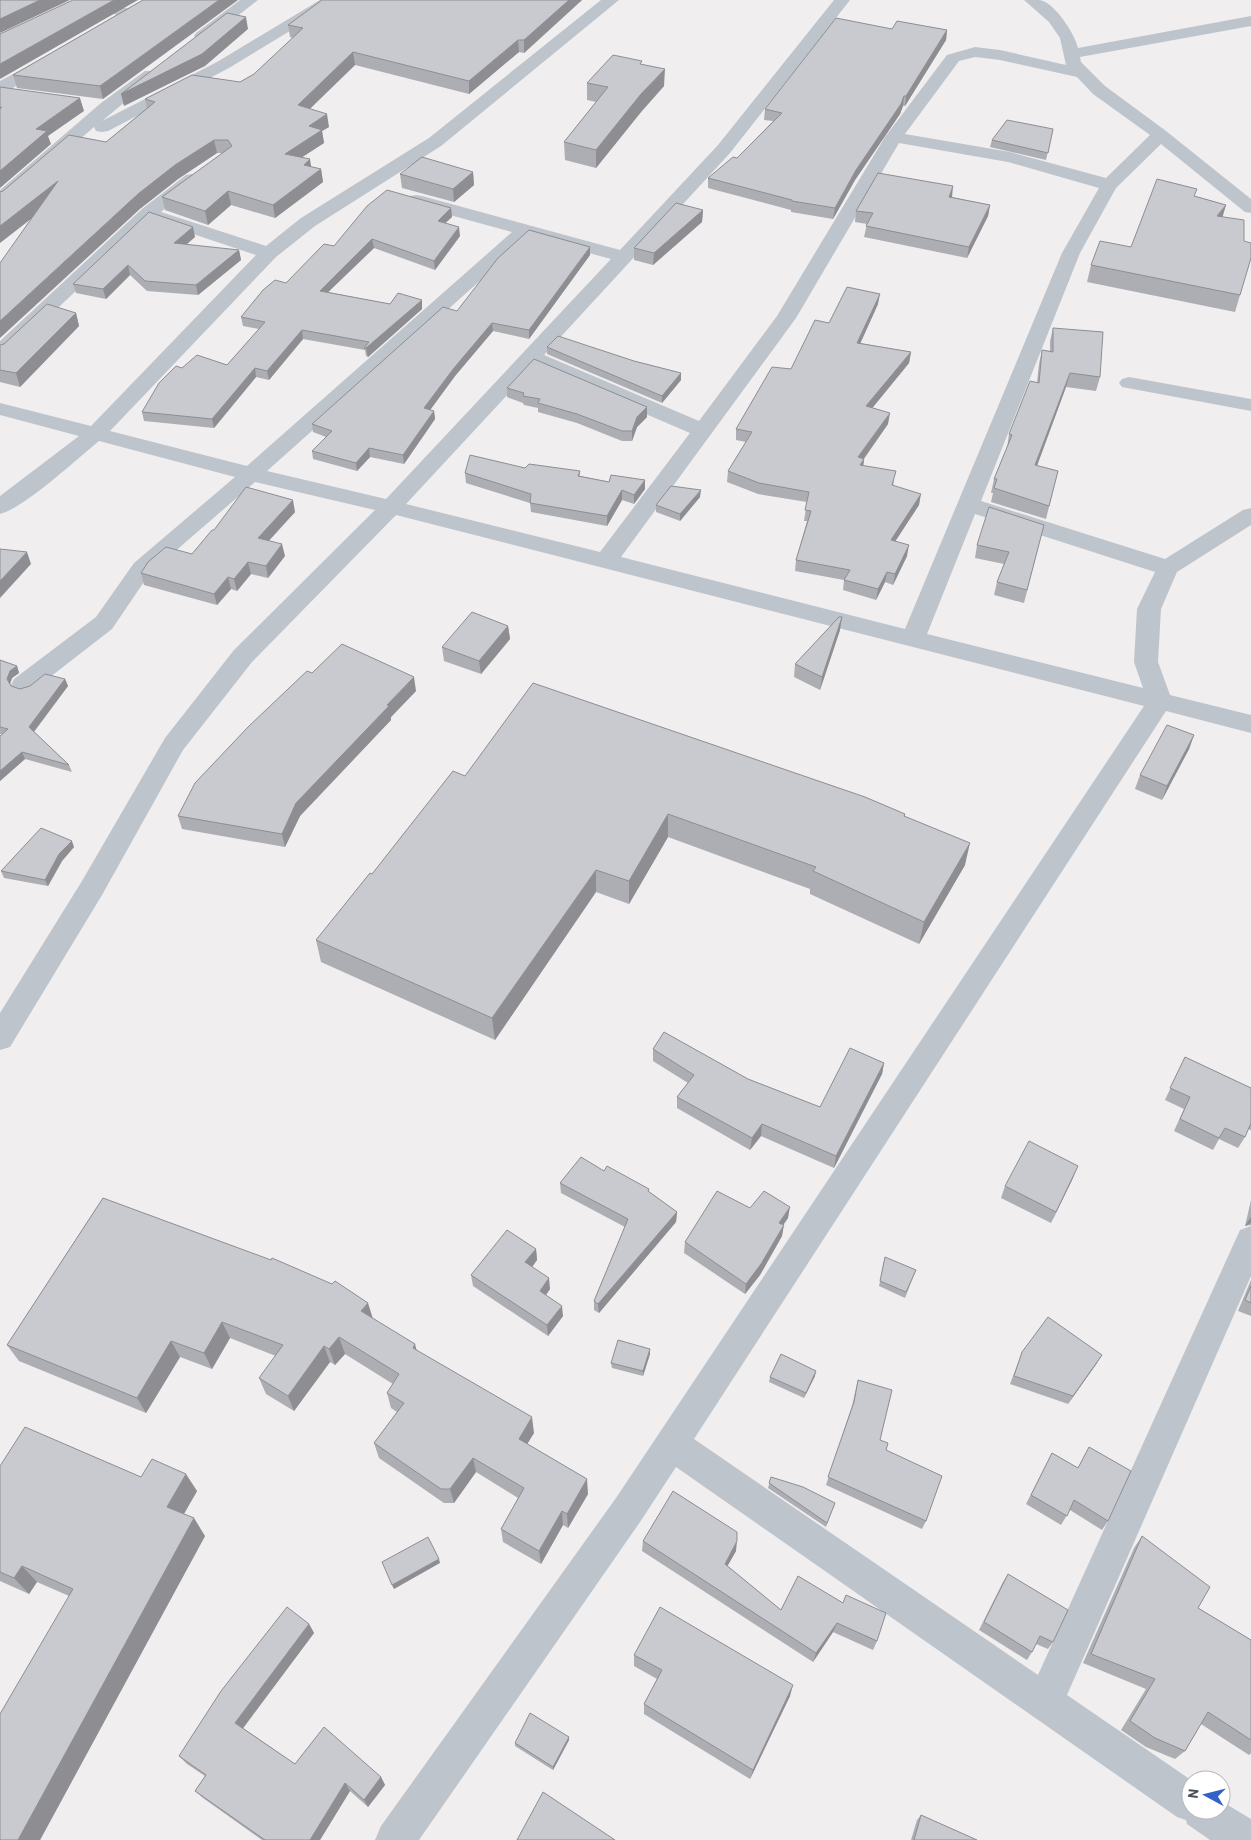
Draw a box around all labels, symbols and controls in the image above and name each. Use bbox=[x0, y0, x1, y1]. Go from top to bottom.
north arrow bbox=[1181, 1770, 1231, 1820]
text: N bbox=[1184, 1788, 1202, 1799]

